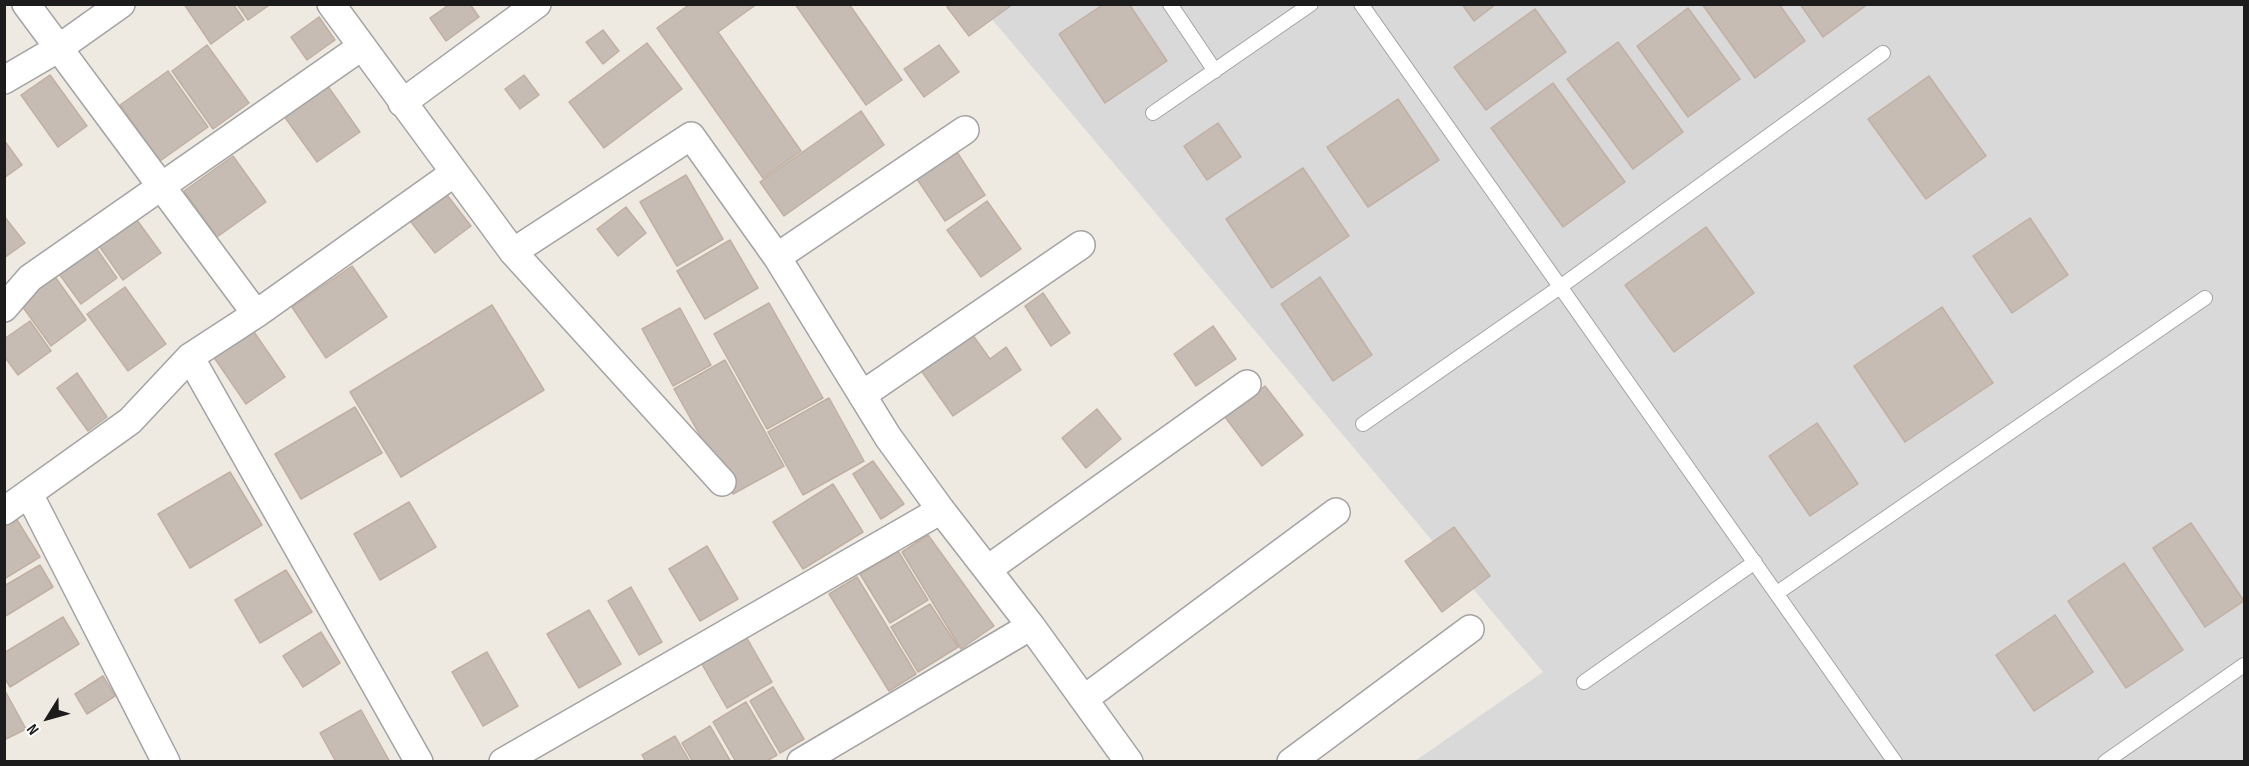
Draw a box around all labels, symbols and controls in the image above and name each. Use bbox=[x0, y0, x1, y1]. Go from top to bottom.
north arrow bbox=[18, 688, 78, 748]
text: N bbox=[23, 720, 43, 738]

